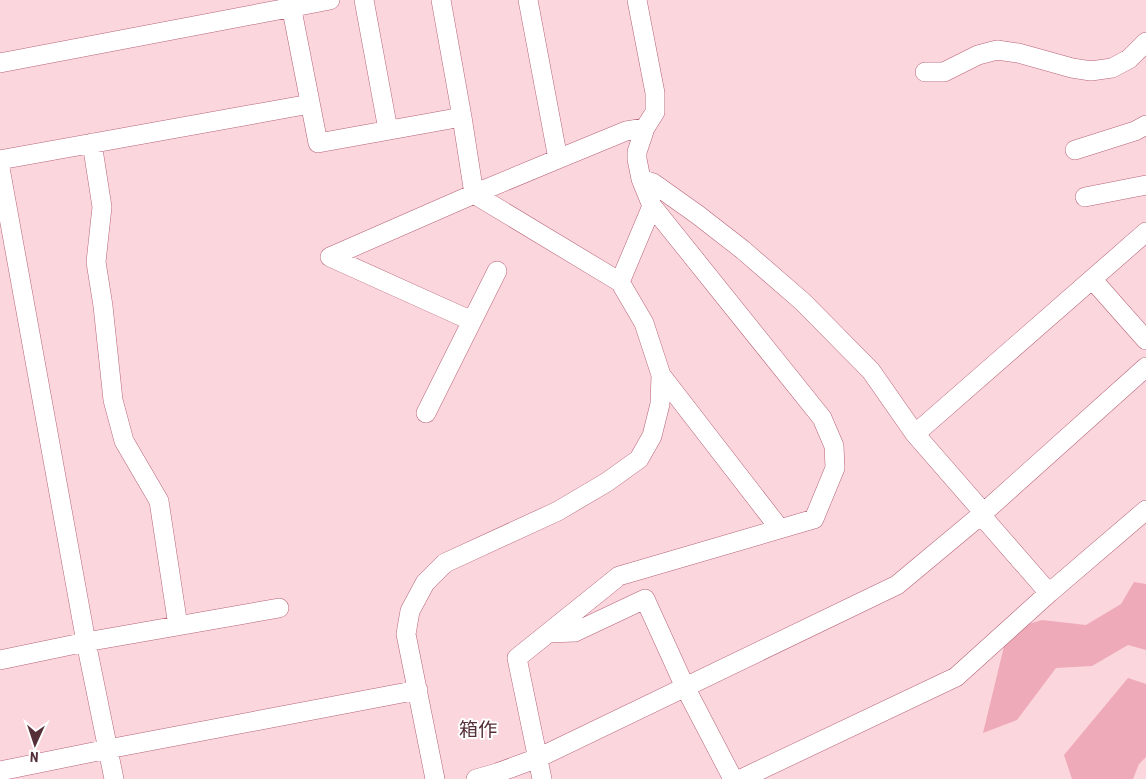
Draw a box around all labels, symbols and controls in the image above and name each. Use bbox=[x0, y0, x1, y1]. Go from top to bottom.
district label: 箱作 bbox=[459, 718, 497, 741]
north arrow bbox=[10, 719, 60, 769]
text: N bbox=[30, 749, 39, 765]

